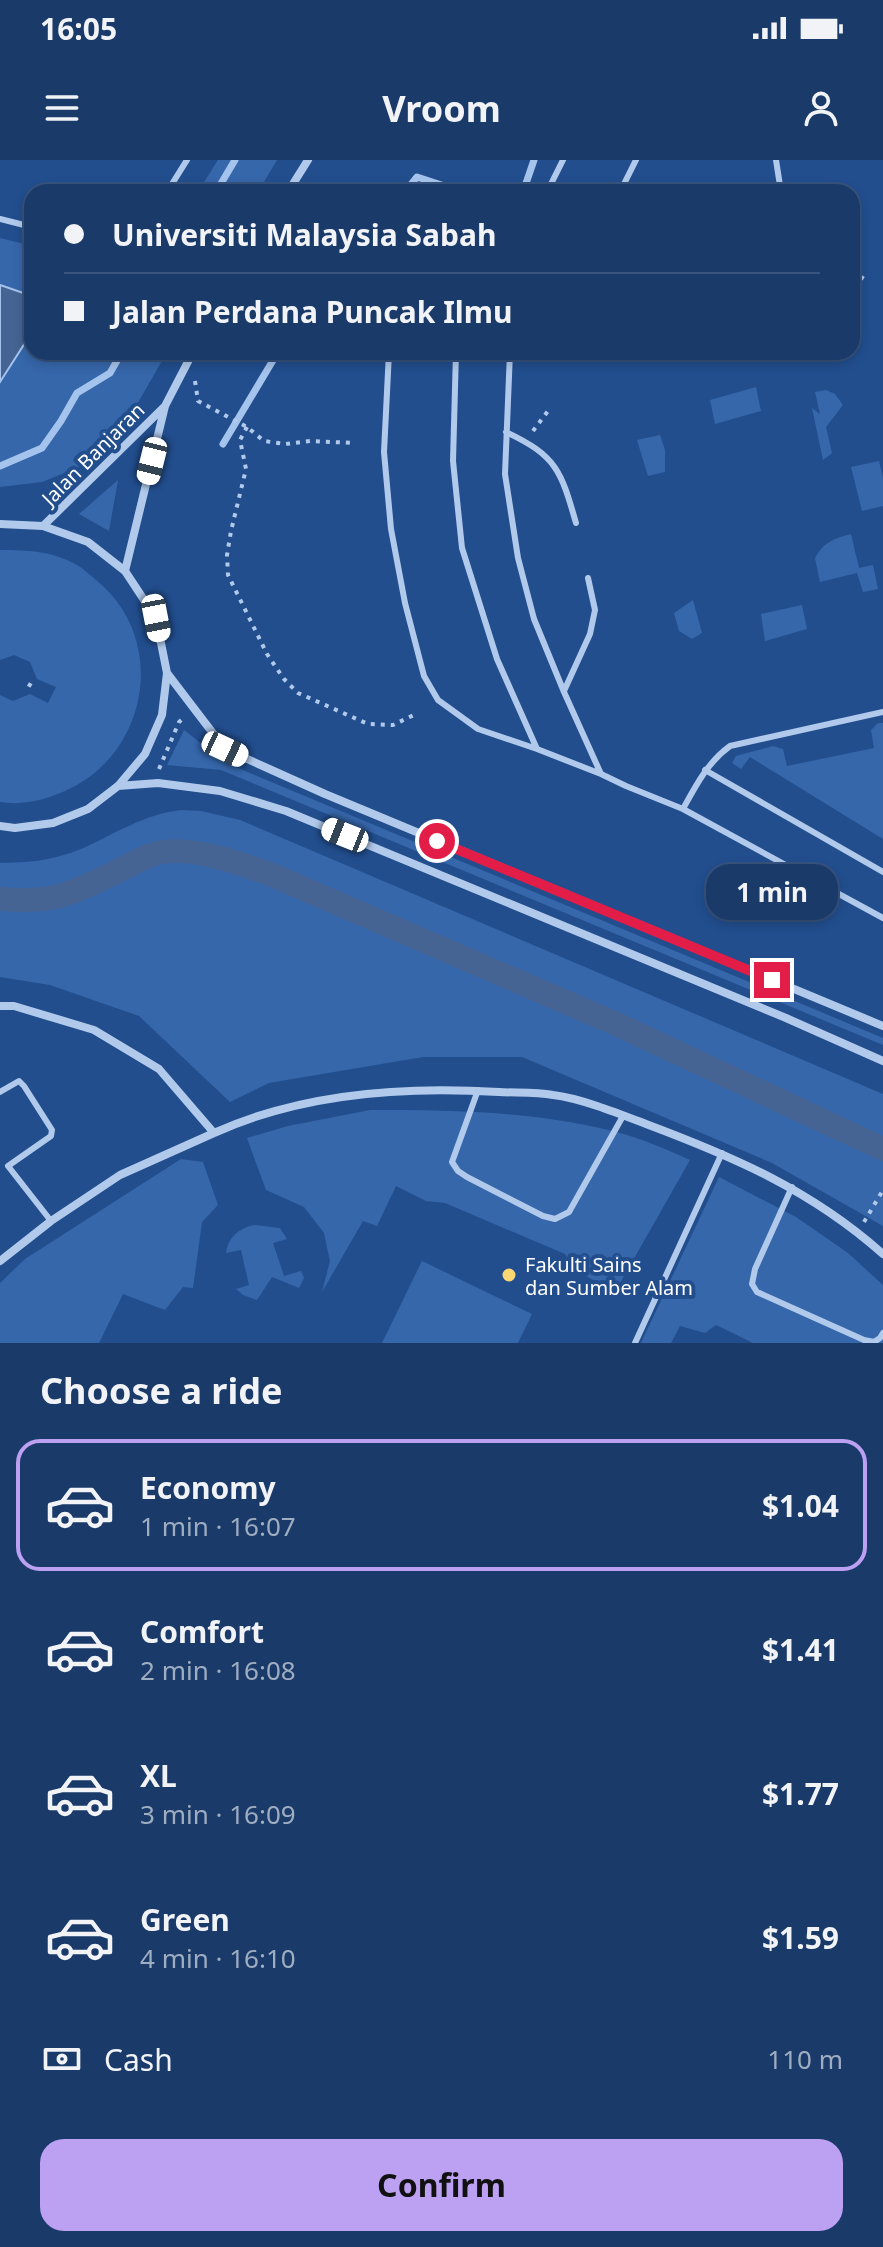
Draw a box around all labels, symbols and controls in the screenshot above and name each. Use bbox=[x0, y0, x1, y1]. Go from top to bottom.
text: 16:05 bbox=[40, 8, 117, 49]
text: Vroom bbox=[382, 84, 501, 133]
icon: menu bbox=[40, 86, 84, 130]
icon: person bbox=[799, 86, 843, 130]
text: Universiti Malaysia Sabah bbox=[112, 214, 496, 255]
text: Jalan Perdana Puncak Ilmu bbox=[112, 291, 513, 332]
street label: Jalan Banjaran bbox=[34, 397, 150, 513]
car bbox=[135, 435, 169, 487]
car bbox=[140, 592, 172, 644]
car bbox=[198, 728, 252, 770]
car bbox=[318, 815, 372, 855]
route start bbox=[419, 823, 455, 859]
callout: 1 min bbox=[706, 864, 838, 920]
text: 1 min bbox=[736, 874, 808, 910]
route end bbox=[754, 962, 790, 998]
place label: Fakulti Sains dan Sumber Alam bbox=[525, 1251, 693, 1301]
marker: Fakulti Sains dan Sumber Alam bbox=[500, 1266, 518, 1284]
text: Choose a ride bbox=[40, 1366, 282, 1415]
text: Economy bbox=[140, 1467, 276, 1508]
icon: car bbox=[44, 1469, 116, 1541]
text: $1.04 bbox=[762, 1485, 839, 1526]
text: 1 min · 16:07 bbox=[140, 1508, 296, 1544]
text: Comfort bbox=[140, 1611, 264, 1652]
icon: car bbox=[44, 1613, 116, 1685]
text: $1.41 bbox=[762, 1629, 839, 1670]
text: 2 min · 16:08 bbox=[140, 1652, 296, 1688]
text: XL bbox=[140, 1755, 177, 1796]
icon: car bbox=[44, 1757, 116, 1829]
text: $1.77 bbox=[762, 1773, 839, 1814]
text: 3 min · 16:09 bbox=[140, 1796, 296, 1832]
text: Green bbox=[140, 1899, 230, 1940]
icon: car bbox=[44, 1901, 116, 1973]
text: $1.59 bbox=[762, 1917, 839, 1958]
text: 4 min · 16:10 bbox=[140, 1940, 296, 1976]
icon: cash bbox=[40, 2037, 84, 2081]
text: Cash bbox=[104, 2039, 173, 2080]
text: 110 m bbox=[767, 2041, 843, 2077]
button: Confirm bbox=[40, 2139, 843, 2231]

